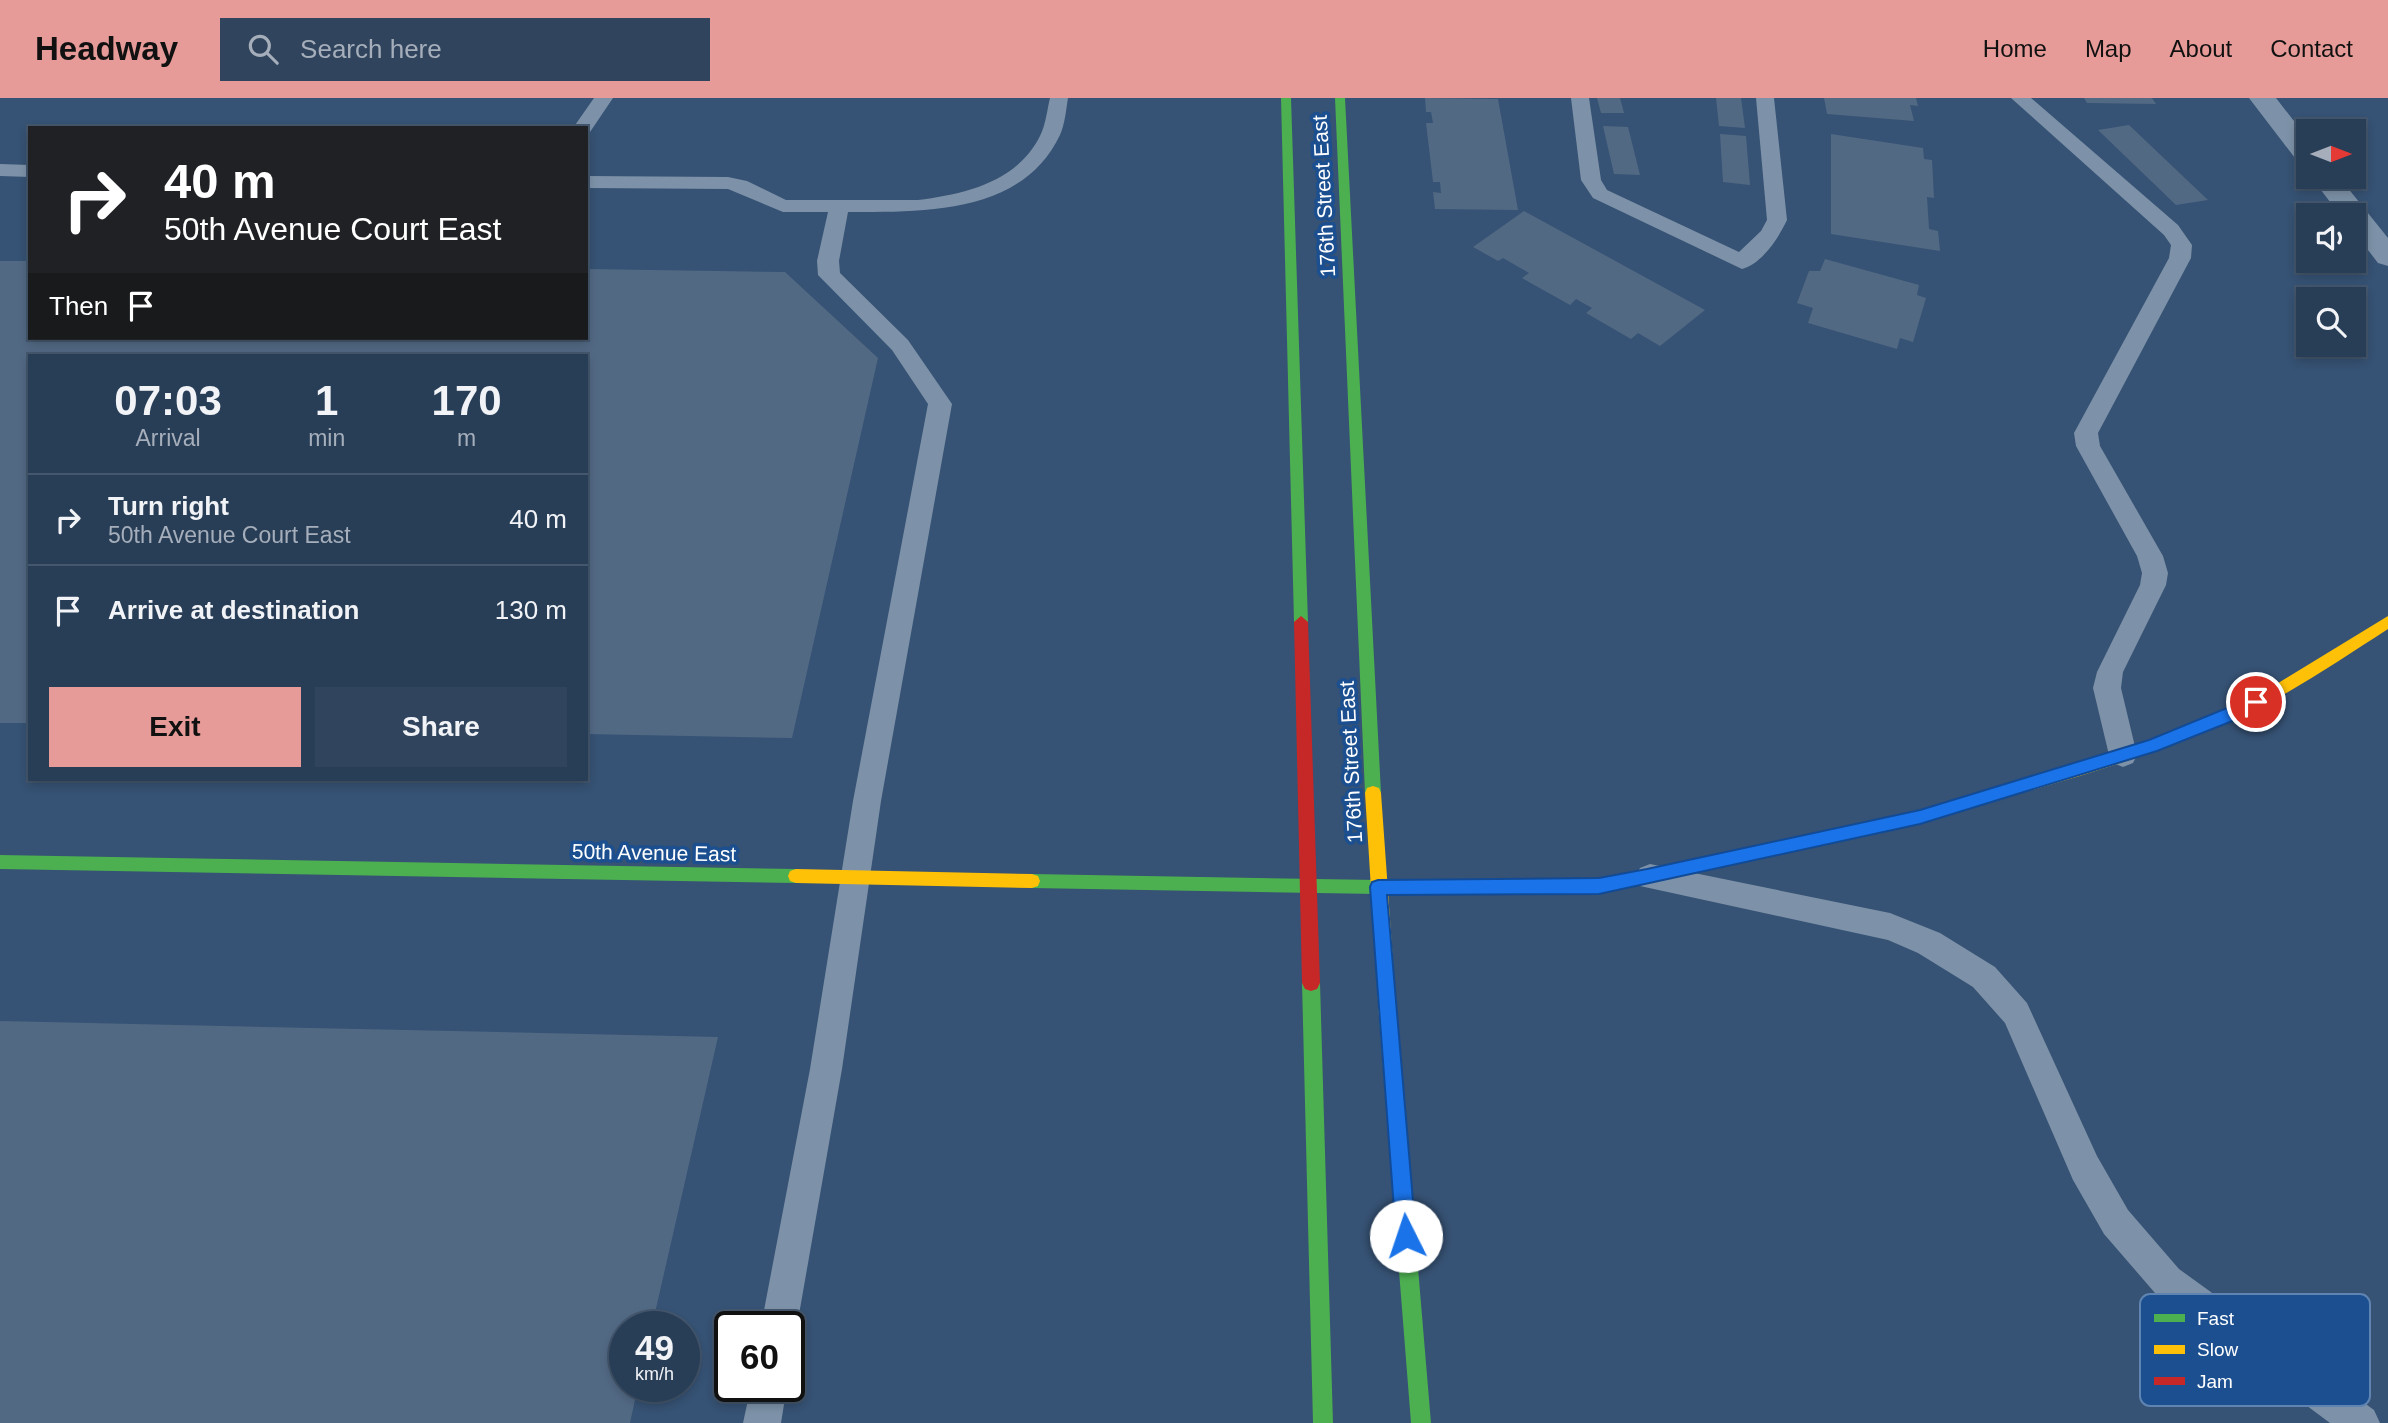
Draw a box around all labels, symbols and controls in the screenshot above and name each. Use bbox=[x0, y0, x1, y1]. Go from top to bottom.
search box bbox=[220, 18, 710, 81]
text: Headway bbox=[35, 30, 178, 67]
icon: search bbox=[244, 30, 282, 68]
text: Search here bbox=[300, 34, 442, 64]
text: Home bbox=[1983, 35, 2047, 62]
text: Map bbox=[2085, 35, 2132, 62]
text: About bbox=[2170, 35, 2232, 62]
text: Contact bbox=[2270, 35, 2353, 62]
street label: 176th Street East bbox=[1308, 114, 1339, 278]
north arrow bbox=[2296, 119, 2366, 189]
map controls bbox=[2296, 119, 2366, 357]
icon: right bbox=[49, 154, 140, 245]
text: 40 m bbox=[164, 154, 276, 208]
button: sound bbox=[2296, 203, 2366, 273]
text: 50th Avenue Court East bbox=[164, 211, 501, 247]
icon: arrive bbox=[122, 287, 160, 325]
button: search bbox=[2296, 287, 2366, 357]
text: Then bbox=[49, 291, 108, 321]
text: 07:03 bbox=[114, 377, 222, 424]
text: 1 bbox=[315, 377, 338, 424]
text: 170 bbox=[432, 377, 502, 424]
text: Arrival bbox=[135, 425, 201, 451]
text: min bbox=[308, 425, 345, 451]
text: m bbox=[457, 425, 476, 451]
text: Turn right bbox=[108, 491, 229, 521]
icon: right bbox=[49, 501, 87, 539]
text: 40 m bbox=[509, 504, 567, 534]
text: 50th Avenue Court East bbox=[108, 522, 351, 548]
icon: arrive bbox=[49, 592, 87, 630]
text: Arrive at destination bbox=[108, 595, 359, 625]
text: 130 m bbox=[495, 595, 567, 625]
pin bbox=[2226, 672, 2286, 732]
street label: 176th Street East bbox=[1335, 680, 1366, 844]
icon: arrive bbox=[2237, 683, 2275, 721]
button: Exit bbox=[49, 687, 301, 767]
button: Share bbox=[315, 687, 567, 767]
street label: 50th Avenue East bbox=[572, 840, 736, 865]
position arrow bbox=[1369, 1199, 1443, 1273]
legend bbox=[2140, 1294, 2370, 1406]
text: Fast bbox=[2197, 1308, 2235, 1329]
speed limit sign: 60 bbox=[714, 1311, 805, 1402]
text: 49 bbox=[635, 1328, 674, 1367]
text: Slow bbox=[2197, 1339, 2238, 1360]
text: km/h bbox=[635, 1364, 674, 1384]
text: Jam bbox=[2197, 1371, 2233, 1392]

